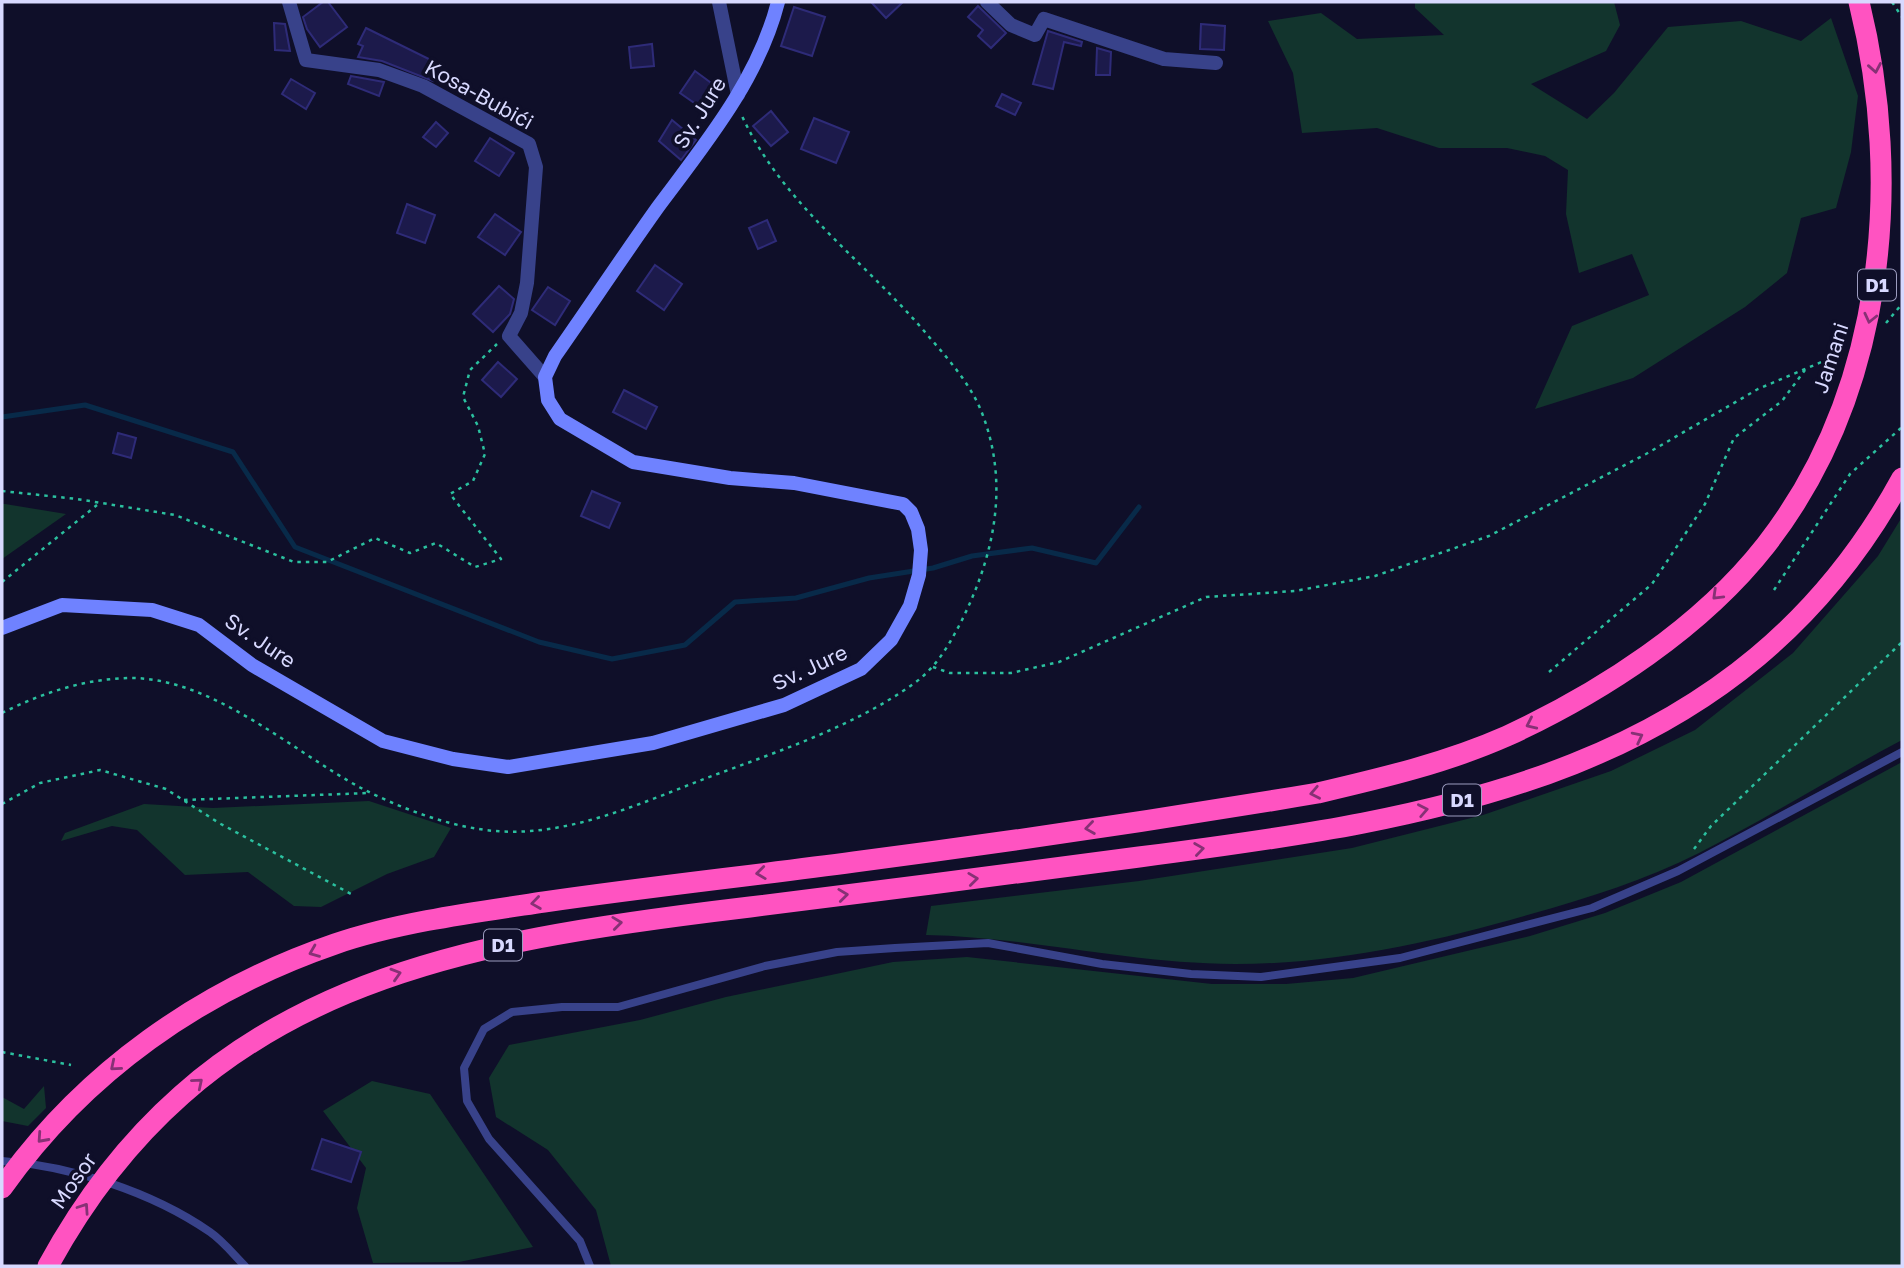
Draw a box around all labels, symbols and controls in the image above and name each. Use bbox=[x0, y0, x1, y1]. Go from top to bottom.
street label: Kosa-Bubići bbox=[421, 54, 538, 135]
one-way arrow bbox=[1867, 62, 1882, 74]
street label: Sv. Jure bbox=[667, 72, 731, 153]
road number: D1 bbox=[1858, 270, 1896, 300]
one-way arrow bbox=[1863, 312, 1878, 324]
street label: Jamani bbox=[1806, 319, 1854, 396]
one-way arrow bbox=[1712, 586, 1725, 599]
street label: Sv. Jure bbox=[220, 607, 301, 673]
street label: Sv. Jure bbox=[768, 638, 851, 696]
one-way arrow bbox=[1526, 716, 1538, 730]
one-way arrow bbox=[1630, 732, 1643, 745]
one-way arrow bbox=[1309, 784, 1321, 799]
road number: D1 bbox=[1443, 785, 1481, 816]
one-way arrow bbox=[1417, 803, 1429, 818]
one-way arrow bbox=[1084, 820, 1096, 835]
one-way arrow bbox=[1193, 842, 1205, 857]
one-way arrow bbox=[755, 865, 766, 880]
one-way arrow bbox=[967, 872, 979, 887]
one-way arrow bbox=[837, 888, 849, 903]
one-way arrow bbox=[530, 895, 541, 910]
one-way arrow bbox=[611, 915, 623, 930]
road number: D1 bbox=[484, 930, 522, 960]
one-way arrow bbox=[309, 944, 321, 958]
one-way arrow bbox=[390, 968, 402, 983]
one-way arrow bbox=[110, 1058, 123, 1070]
one-way arrow bbox=[190, 1079, 203, 1091]
one-way arrow bbox=[37, 1130, 50, 1143]
street label: Mosor bbox=[45, 1147, 102, 1214]
one-way arrow bbox=[76, 1203, 88, 1216]

